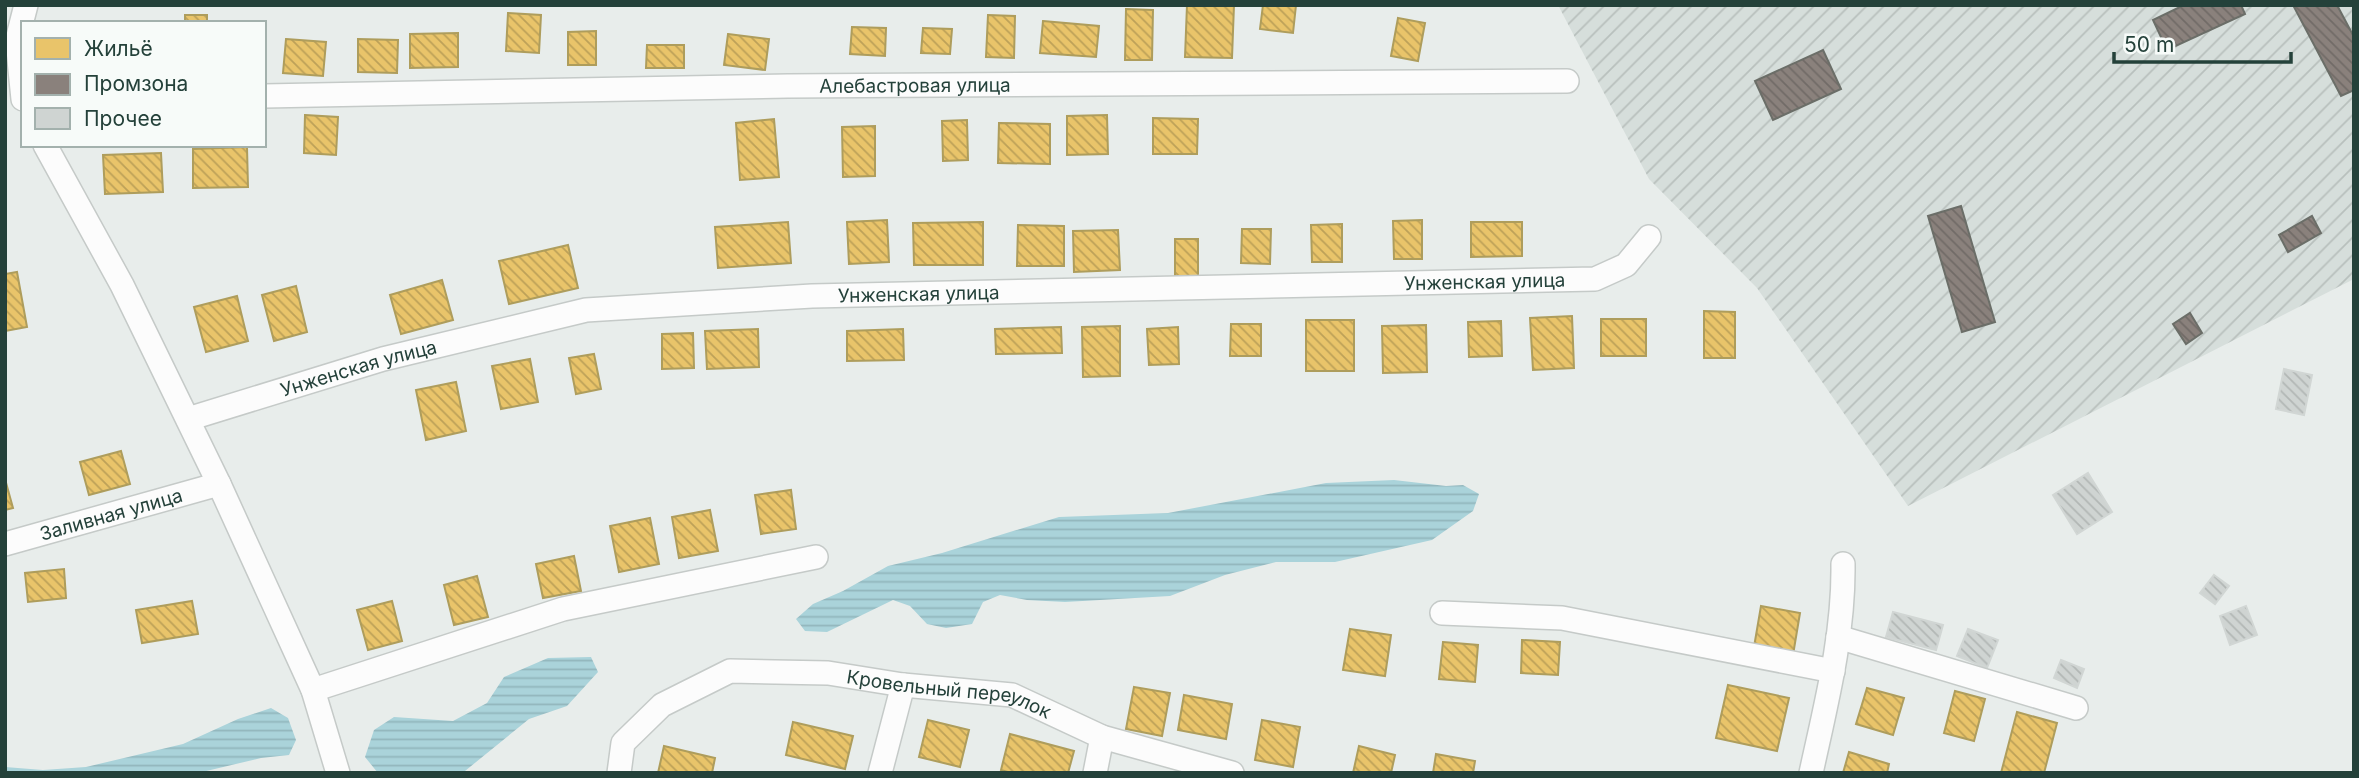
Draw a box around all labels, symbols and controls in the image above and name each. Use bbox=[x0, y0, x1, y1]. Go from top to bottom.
legend bbox=[21, 21, 266, 147]
scale bar bbox=[2114, 21, 2291, 65]
text: 50 m bbox=[2124, 32, 2174, 57]
text: Жильё bbox=[84, 36, 153, 61]
text: Промзона bbox=[84, 71, 188, 96]
street label: Алебастровая улица bbox=[819, 74, 1011, 98]
text: Прочее bbox=[84, 106, 162, 131]
street label: Унженская улица bbox=[1404, 269, 1566, 295]
street label: Унженская улица bbox=[838, 281, 1000, 307]
street label: Унженская улица bbox=[278, 335, 439, 402]
street label: Заливная улица bbox=[37, 484, 185, 546]
street label: Кровельный переулок bbox=[845, 665, 1055, 724]

